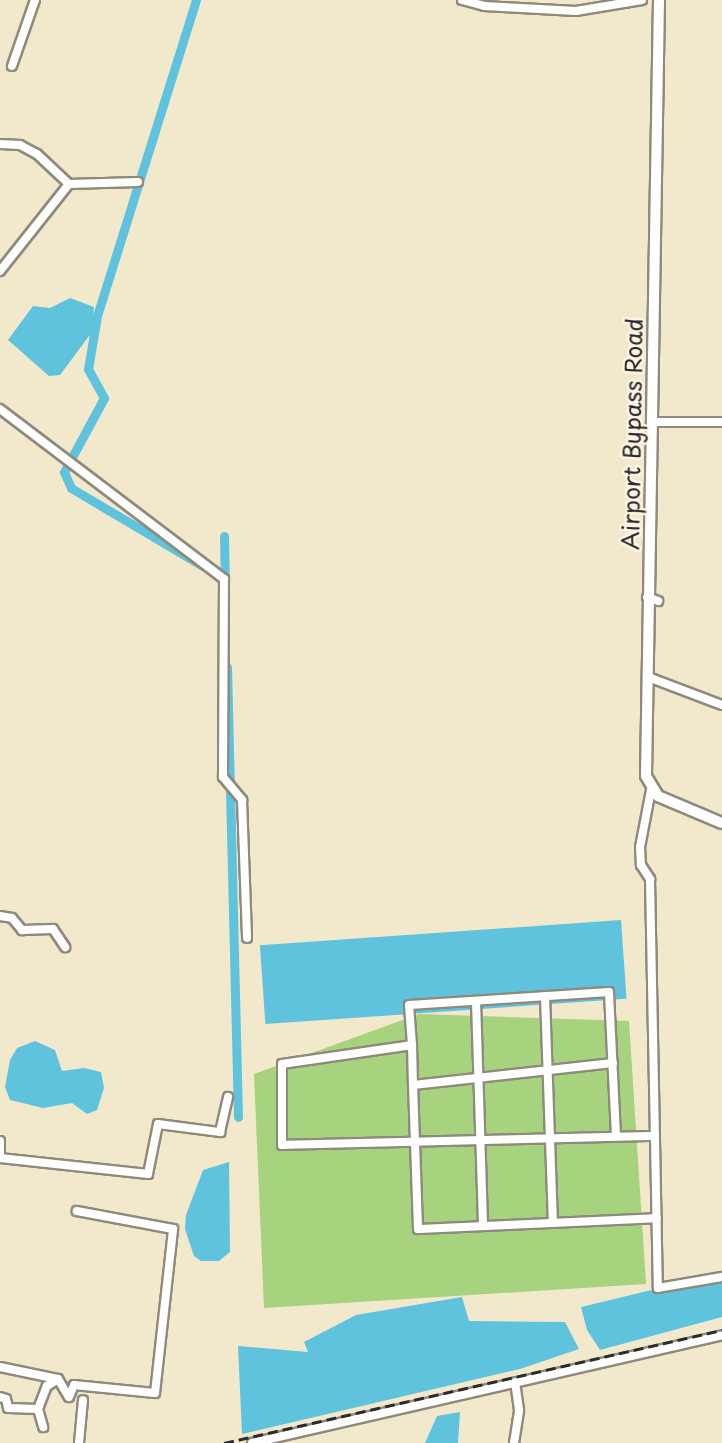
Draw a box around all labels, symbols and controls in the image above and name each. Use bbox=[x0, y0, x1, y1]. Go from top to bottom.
street label: Airport Bypass Road bbox=[616, 318, 648, 550]

